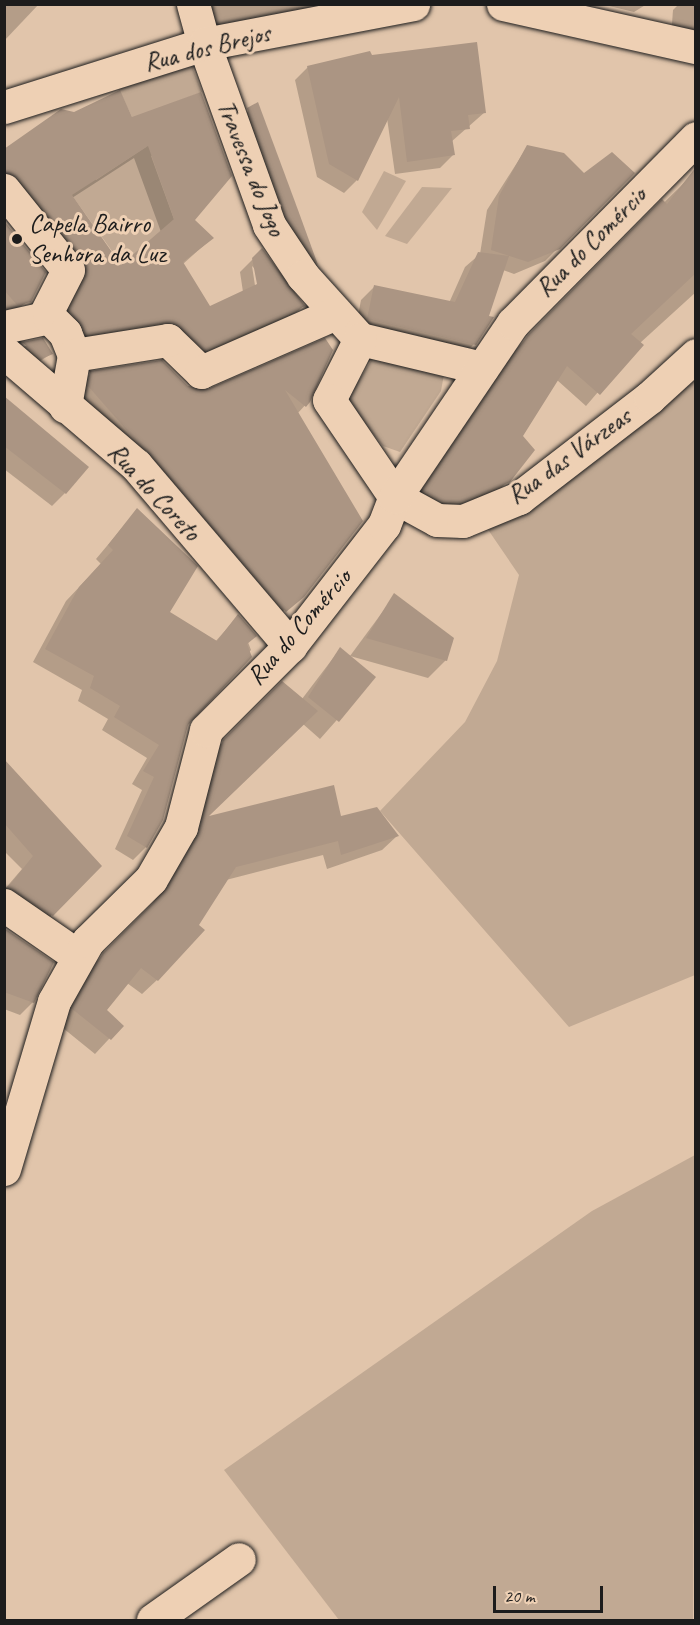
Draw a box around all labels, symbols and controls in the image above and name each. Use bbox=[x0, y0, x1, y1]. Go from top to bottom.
street label: Rua dos Brejos bbox=[141, 17, 273, 79]
street label: Travessa do Jogo bbox=[210, 96, 292, 240]
street label: Rua do Comércio bbox=[530, 181, 652, 303]
place label: Capela Bairro Senhora da Luz bbox=[29, 208, 165, 270]
marker: Capela Bairro Senhora da Luz bbox=[10, 232, 24, 246]
street label: Rua das Várzeas bbox=[501, 401, 637, 511]
street label: Rua do Coreto bbox=[101, 437, 207, 547]
street label: Rua do Comércio bbox=[241, 563, 357, 691]
scale bar bbox=[496, 1574, 606, 1612]
text: 20 m bbox=[504, 1585, 535, 1607]

